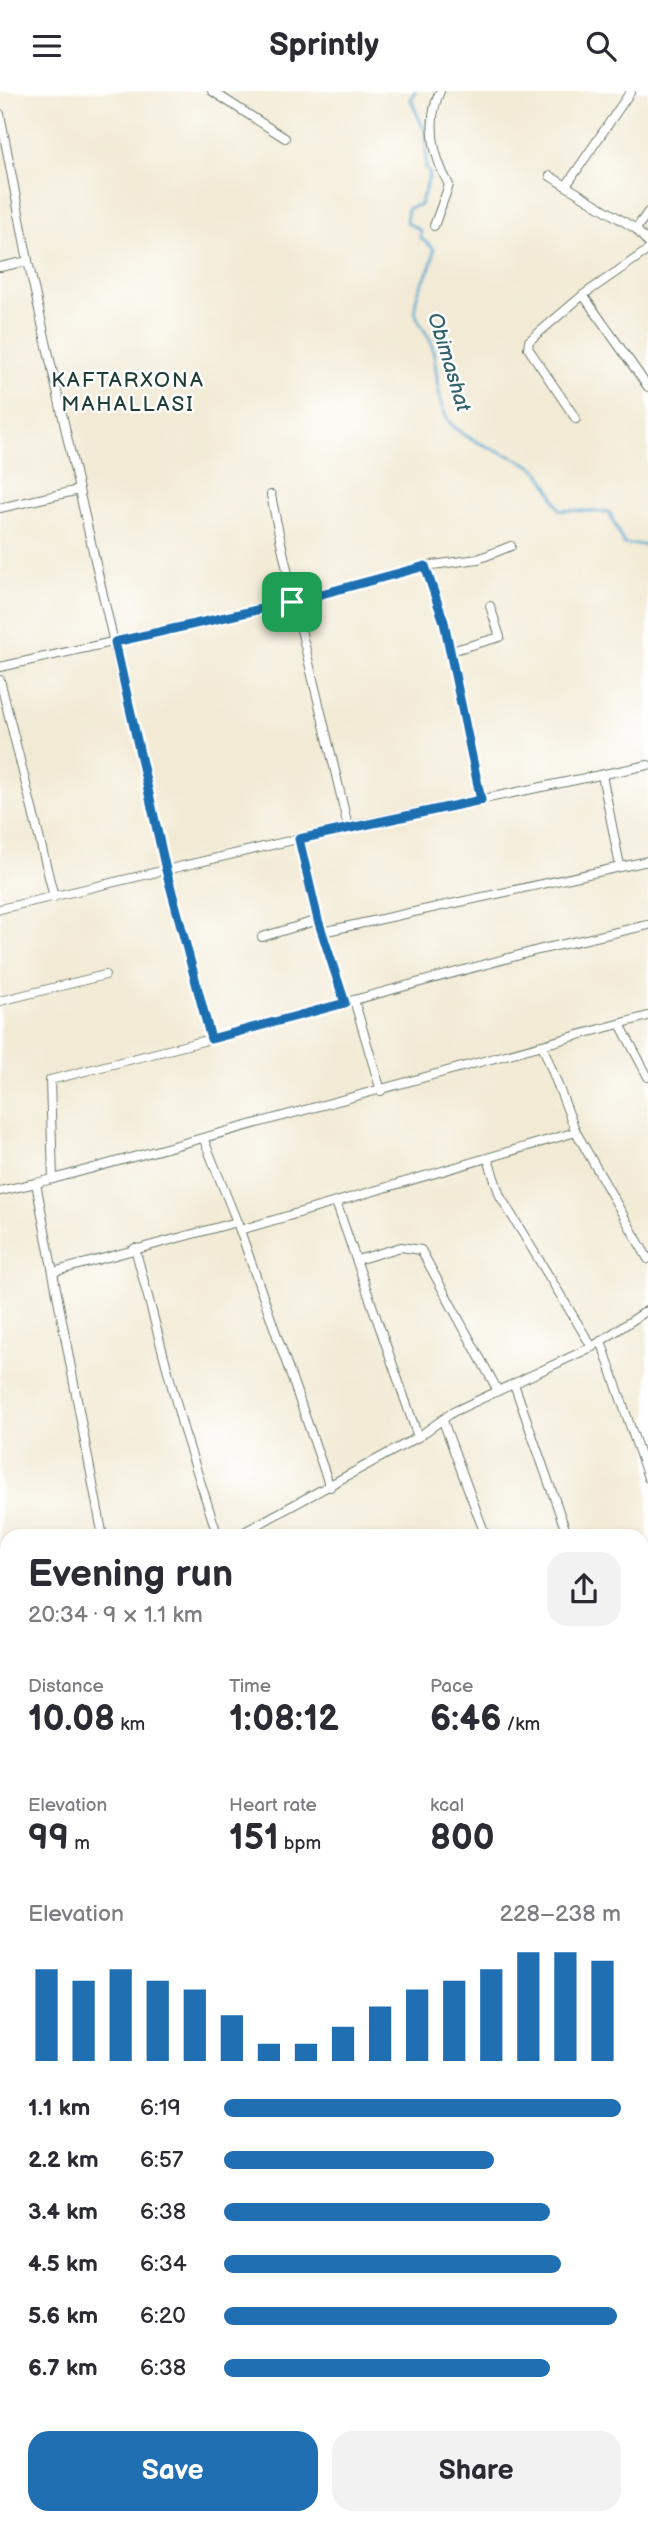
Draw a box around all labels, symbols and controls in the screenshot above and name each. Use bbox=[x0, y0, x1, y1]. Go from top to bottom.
text: Sprintly bbox=[269, 26, 379, 65]
icon: menu bbox=[28, 27, 66, 65]
icon: search bbox=[582, 27, 620, 65]
water label: Obimashat bbox=[422, 309, 476, 415]
district label: KAFTARXONA MAHALLASI bbox=[51, 368, 205, 417]
pin bbox=[262, 572, 322, 632]
icon: arrive bbox=[273, 583, 311, 621]
text: Evening run bbox=[28, 1552, 233, 1597]
button: share bbox=[547, 1552, 621, 1626]
text: 20:34 · 9 × 1.1 km bbox=[28, 1601, 203, 1629]
text: Distance bbox=[28, 1675, 104, 1698]
text: Time bbox=[229, 1675, 271, 1698]
text: Pace bbox=[430, 1675, 473, 1698]
text: 10.08 bbox=[28, 1698, 115, 1741]
text: 1:08:12 bbox=[229, 1698, 339, 1741]
text: 6:46 bbox=[430, 1698, 501, 1741]
text: km bbox=[115, 1713, 145, 1736]
text: /km bbox=[501, 1713, 540, 1736]
text: Elevation bbox=[28, 1794, 107, 1817]
text: Heart rate bbox=[229, 1794, 317, 1817]
text: kcal bbox=[430, 1794, 464, 1817]
text: 99 bbox=[28, 1817, 69, 1860]
text: 151 bbox=[229, 1817, 279, 1860]
text: 800 bbox=[430, 1817, 495, 1860]
text: m bbox=[69, 1832, 90, 1855]
text: bpm bbox=[279, 1832, 321, 1855]
text: Elevation bbox=[28, 1900, 124, 1928]
text: 228–238 m bbox=[499, 1900, 621, 1928]
text: 1.1 km bbox=[28, 2094, 90, 2122]
text: 6:19 bbox=[140, 2094, 181, 2122]
text: 2.2 km bbox=[28, 2146, 99, 2174]
text: 6:57 bbox=[140, 2146, 183, 2174]
text: 3.4 km bbox=[28, 2198, 98, 2226]
text: 6:38 bbox=[140, 2198, 186, 2226]
text: 4.5 km bbox=[28, 2250, 98, 2278]
text: 6:34 bbox=[140, 2250, 187, 2278]
text: 5.6 km bbox=[28, 2302, 98, 2330]
text: 6:20 bbox=[140, 2302, 186, 2330]
text: 6.7 km bbox=[28, 2354, 98, 2382]
text: 6:38 bbox=[140, 2354, 186, 2382]
button: Save bbox=[28, 2431, 318, 2511]
button: Share bbox=[332, 2431, 621, 2511]

